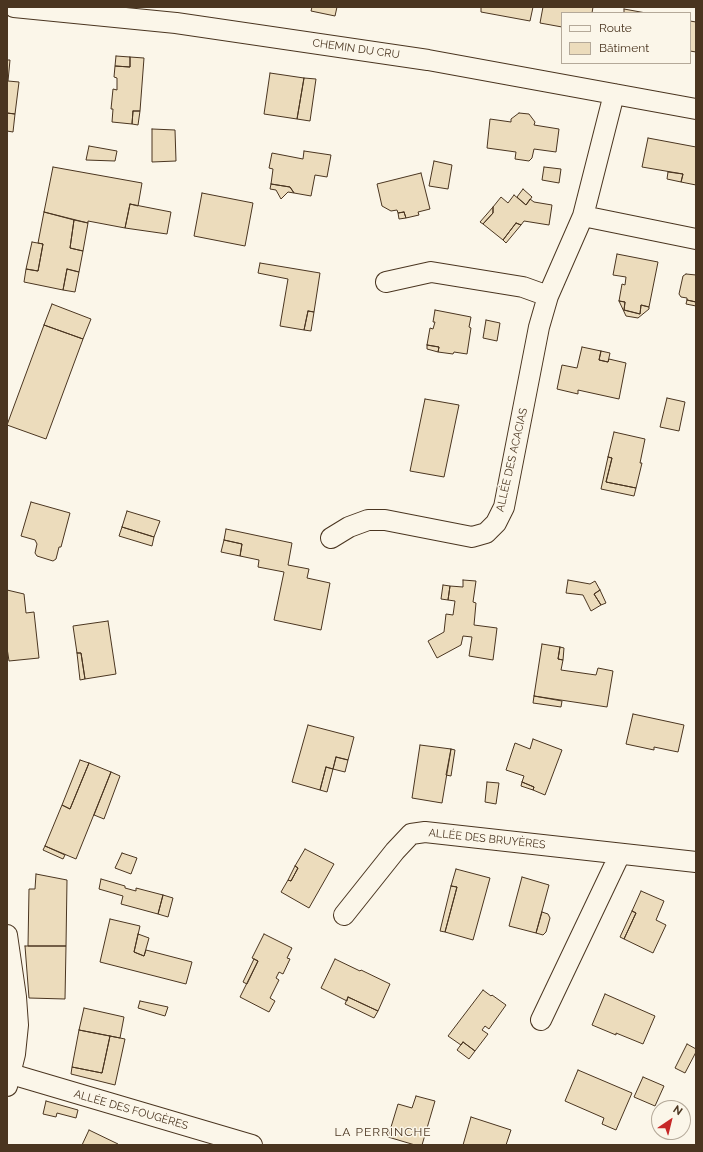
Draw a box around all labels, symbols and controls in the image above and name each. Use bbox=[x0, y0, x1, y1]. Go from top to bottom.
legend bbox=[561, 12, 691, 64]
text: Route bbox=[599, 21, 632, 35]
street label: CHEMIN DU CRU bbox=[311, 36, 401, 62]
text: Bâtiment bbox=[599, 41, 649, 55]
street label: ALLÉE DES ACACIAS bbox=[494, 407, 530, 513]
street label: ALLÉE DES BRUYÈRES bbox=[428, 826, 546, 852]
street label: ALLÉE DES FOUGÈRES bbox=[72, 1087, 190, 1133]
north arrow bbox=[651, 1100, 691, 1140]
text: N bbox=[670, 1103, 685, 1118]
district label: LA PERRINCHE bbox=[334, 1125, 432, 1139]

